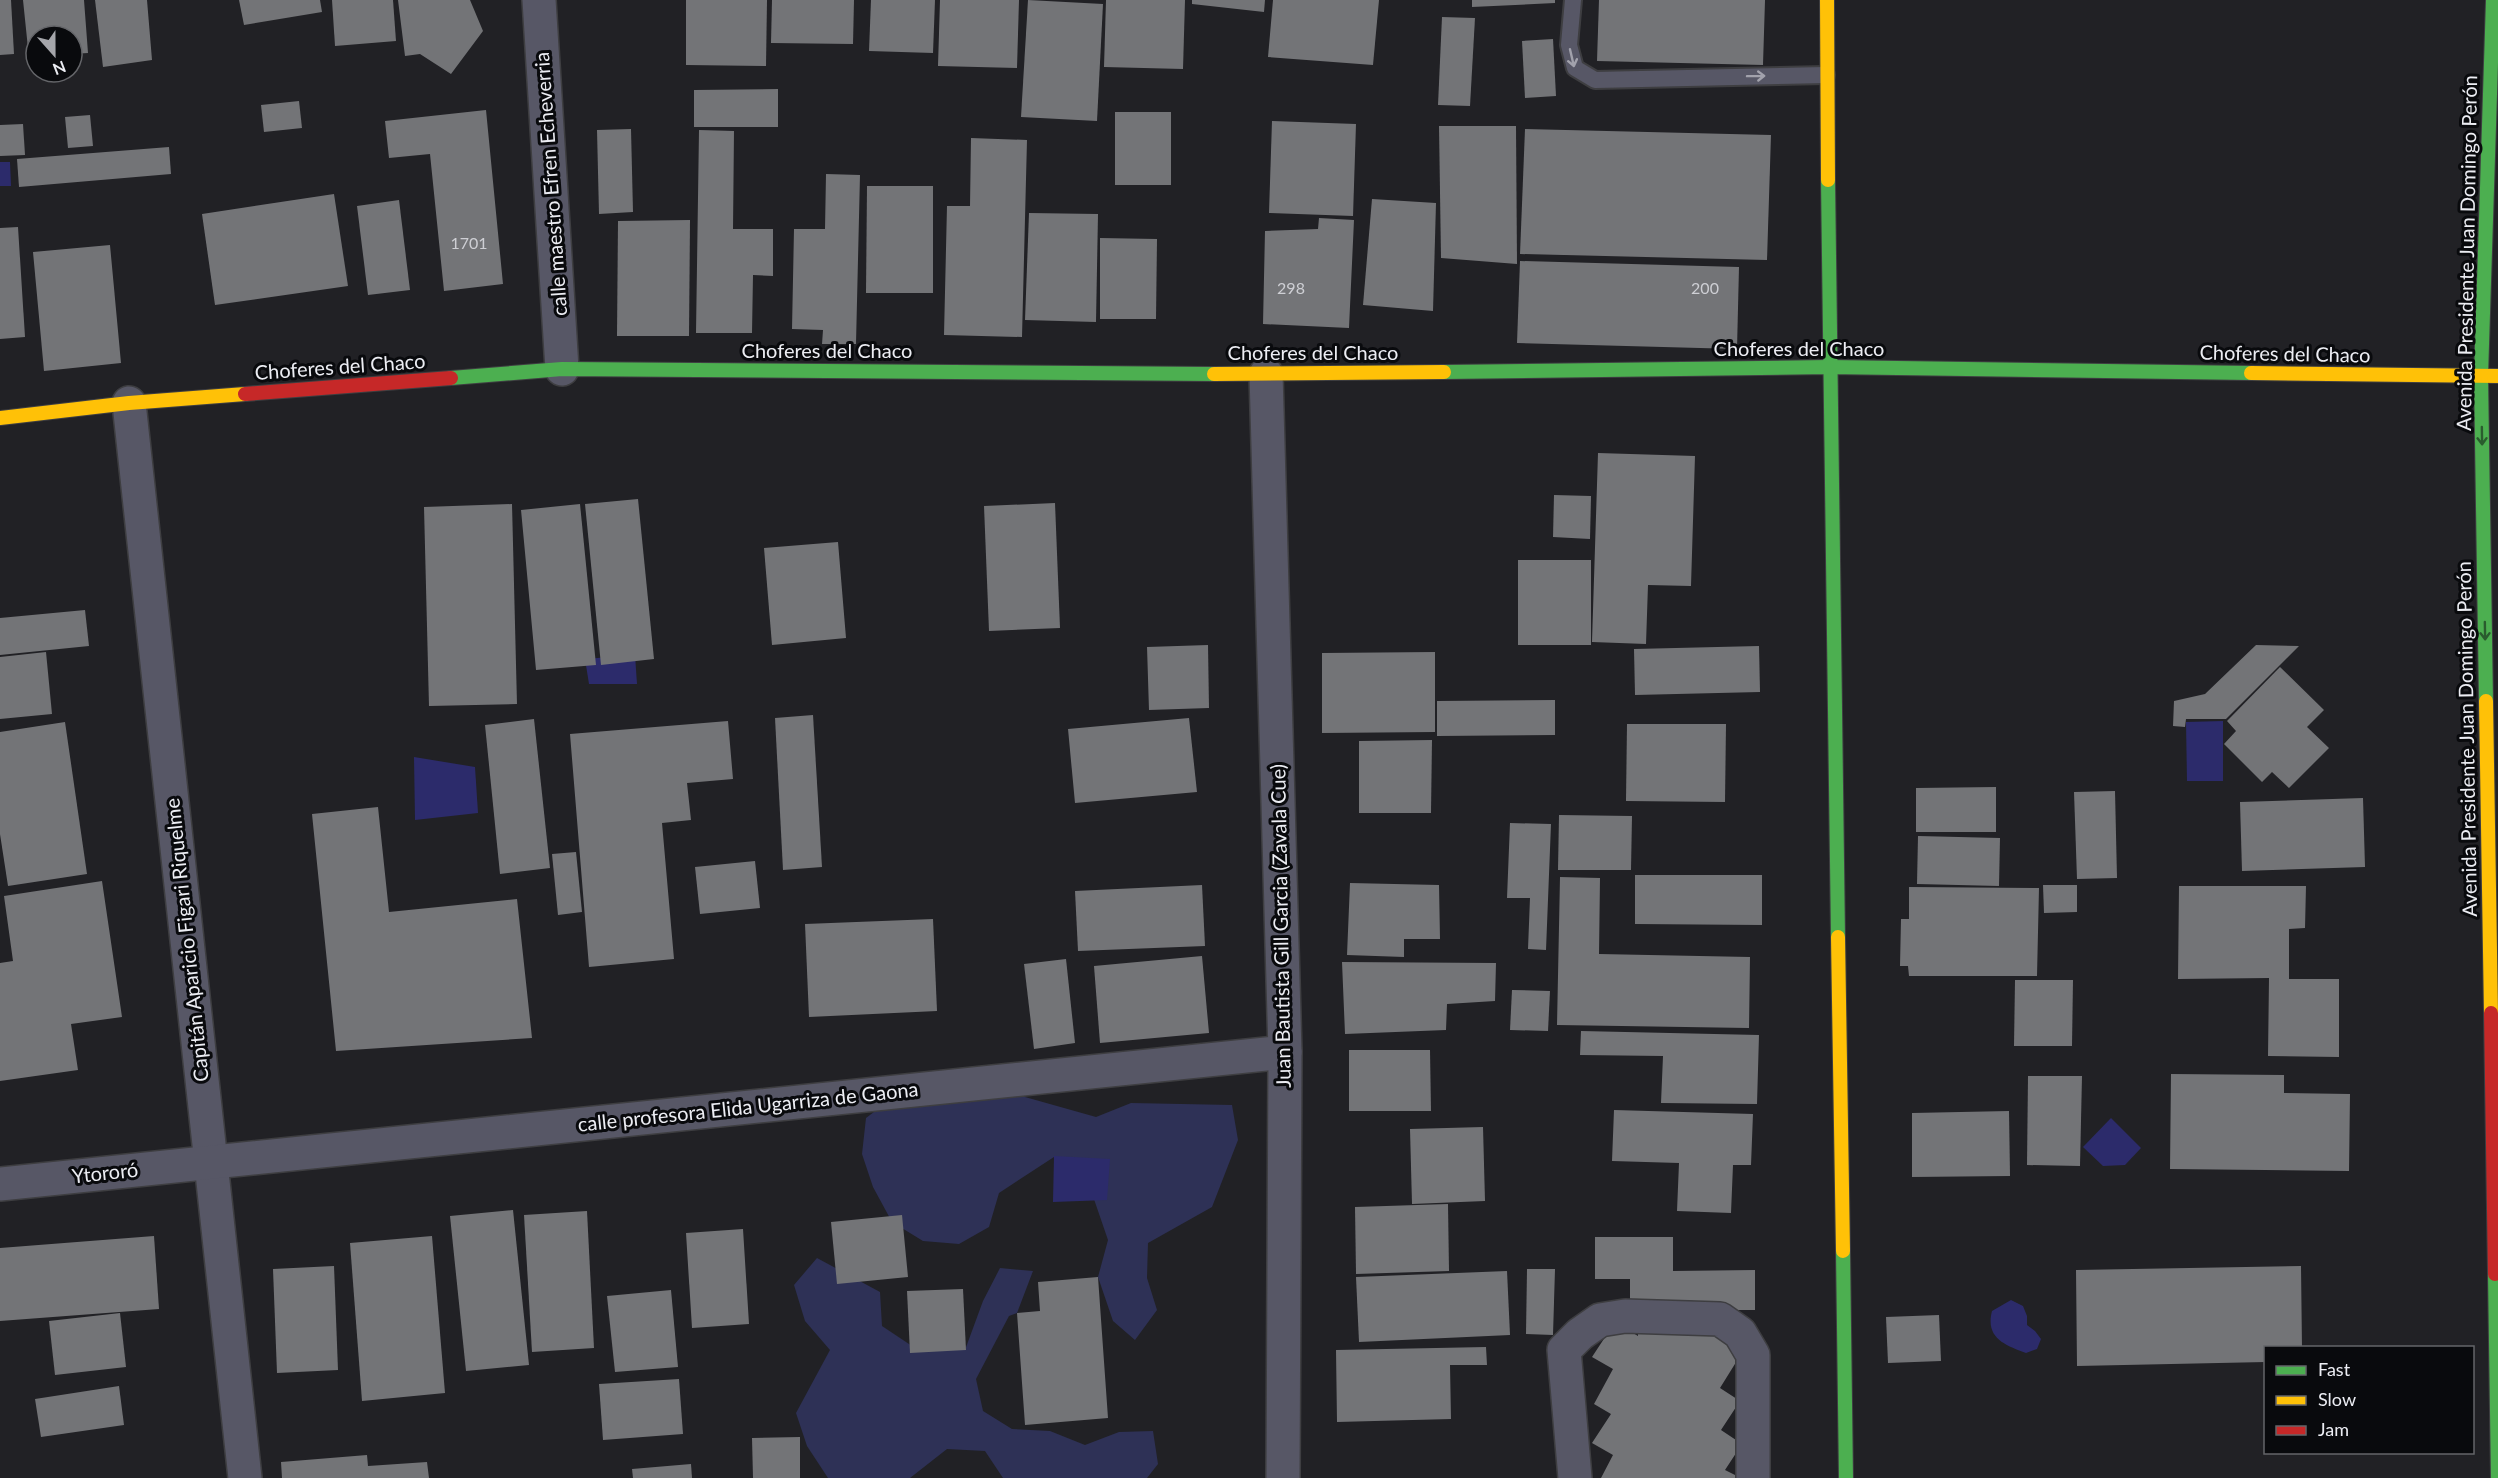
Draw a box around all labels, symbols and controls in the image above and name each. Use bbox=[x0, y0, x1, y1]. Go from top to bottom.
north arrow bbox=[24, 24, 84, 84]
one-way arrow bbox=[1567, 48, 1579, 67]
street label: calle maestro Efren Echeverria bbox=[529, 51, 571, 317]
text: N bbox=[50, 57, 69, 80]
one-way arrow bbox=[1745, 71, 1765, 82]
street label: Avenida Presidente Juan Domingo Perón bbox=[2451, 75, 2481, 431]
house number: 1701 bbox=[450, 233, 488, 252]
house number: 298 bbox=[1277, 278, 1305, 297]
house number: 200 bbox=[1691, 278, 1719, 297]
street label: Choferes del Chaco bbox=[1714, 336, 1884, 360]
street label: Choferes del Chaco bbox=[742, 338, 912, 362]
street label: Choferes del Chaco bbox=[1228, 340, 1398, 364]
street label: Choferes del Chaco bbox=[2199, 340, 2371, 366]
street label: Choferes del Chaco bbox=[254, 348, 426, 384]
one-way arrow bbox=[2476, 426, 2488, 446]
street label: Avenida Presidente Juan Domingo Perón bbox=[2451, 561, 2481, 917]
one-way arrow bbox=[2479, 621, 2491, 641]
street label: Juan Bautista Gill Garcia (Zavala Cue) bbox=[1265, 764, 1295, 1088]
street label: Capitán Aparicio Figari Riquelme bbox=[159, 797, 213, 1083]
street label: calle profesora Elida Ugarriza de Gaona bbox=[576, 1076, 919, 1136]
street label: Ytororó bbox=[71, 1157, 139, 1187]
legend bbox=[2264, 1346, 2474, 1454]
text: Fast bbox=[2318, 1358, 2351, 1380]
text: Slow bbox=[2318, 1388, 2356, 1410]
text: Jam bbox=[2318, 1418, 2349, 1440]

